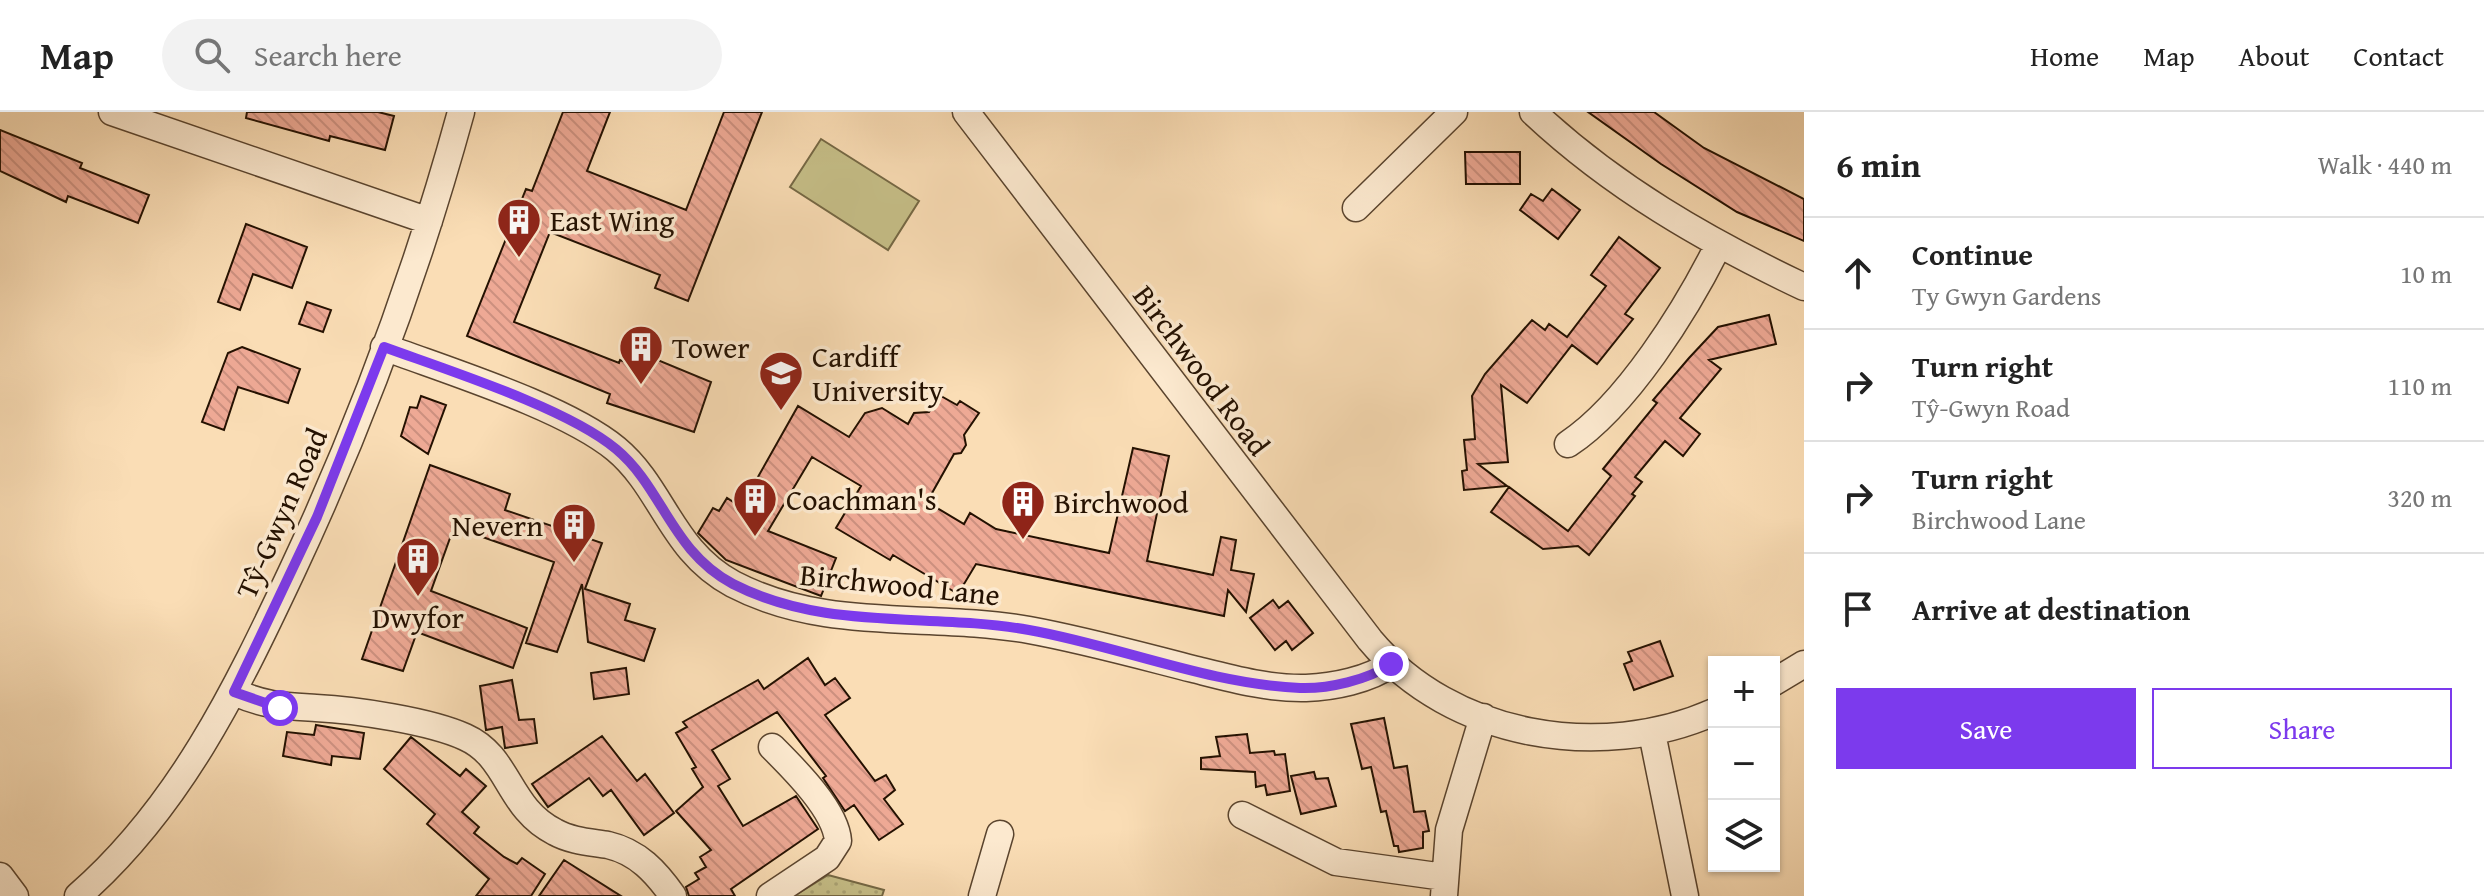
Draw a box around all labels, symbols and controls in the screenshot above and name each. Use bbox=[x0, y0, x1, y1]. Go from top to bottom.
search box bbox=[162, 19, 722, 91]
text: Map bbox=[40, 27, 114, 83]
icon: search bbox=[190, 33, 234, 77]
text: Search here bbox=[254, 33, 402, 77]
text: Home bbox=[2030, 35, 2099, 76]
text: Map bbox=[2143, 35, 2195, 76]
text: About bbox=[2239, 35, 2309, 76]
text: Contact bbox=[2353, 35, 2444, 76]
text: 6 min bbox=[1836, 140, 1921, 189]
text: Walk · 440 m bbox=[2318, 145, 2452, 184]
building icon: East Wing bbox=[495, 196, 543, 259]
place label: East Wing bbox=[550, 198, 674, 242]
text: Continue bbox=[1912, 232, 2033, 276]
icon: ahead bbox=[1836, 251, 1880, 295]
text: 10 m bbox=[2400, 254, 2452, 293]
street label: Birchwood Road bbox=[1123, 275, 1281, 465]
text: Ty Gwyn Gardens bbox=[1912, 276, 2101, 315]
building icon: Tower bbox=[617, 323, 665, 386]
place label: Tower bbox=[672, 325, 750, 369]
place label: Cardiff University bbox=[812, 334, 944, 412]
text: Turn right bbox=[1912, 344, 2053, 388]
school or university icon: Cardiff University bbox=[757, 349, 805, 412]
icon: right bbox=[1836, 363, 1880, 407]
text: 110 m bbox=[2387, 366, 2452, 405]
text: Tŷ-Gwyn Road bbox=[1912, 388, 2070, 427]
street label: Tŷ-Gwyn Road bbox=[224, 421, 338, 605]
text: Turn right bbox=[1912, 456, 2053, 500]
building icon: Coachman's bbox=[731, 475, 779, 538]
icon: right bbox=[1836, 475, 1880, 519]
place label: Coachman's bbox=[786, 477, 937, 521]
building icon: Birchwood bbox=[999, 478, 1047, 541]
text: 320 m bbox=[2387, 478, 2452, 517]
place label: Birchwood bbox=[1054, 480, 1189, 524]
text: Birchwood Lane bbox=[1912, 500, 2086, 539]
building icon: Nevern bbox=[550, 501, 598, 564]
place label: Nevern bbox=[452, 503, 543, 547]
building icon: Dwyfor bbox=[394, 535, 442, 598]
street label: Birchwood Lane bbox=[798, 552, 1002, 616]
icon: arrive bbox=[1836, 587, 1880, 631]
text: Arrive at destination bbox=[1912, 587, 2190, 631]
place label: Dwyfor bbox=[372, 595, 464, 639]
route end bbox=[1373, 646, 1409, 682]
map controls bbox=[1708, 656, 1780, 872]
button: + bbox=[1708, 656, 1780, 728]
button: Save bbox=[1836, 688, 2136, 769]
button: Share bbox=[2152, 688, 2452, 769]
route start bbox=[262, 690, 298, 726]
button: − bbox=[1708, 728, 1780, 800]
button: layers bbox=[1708, 800, 1780, 872]

